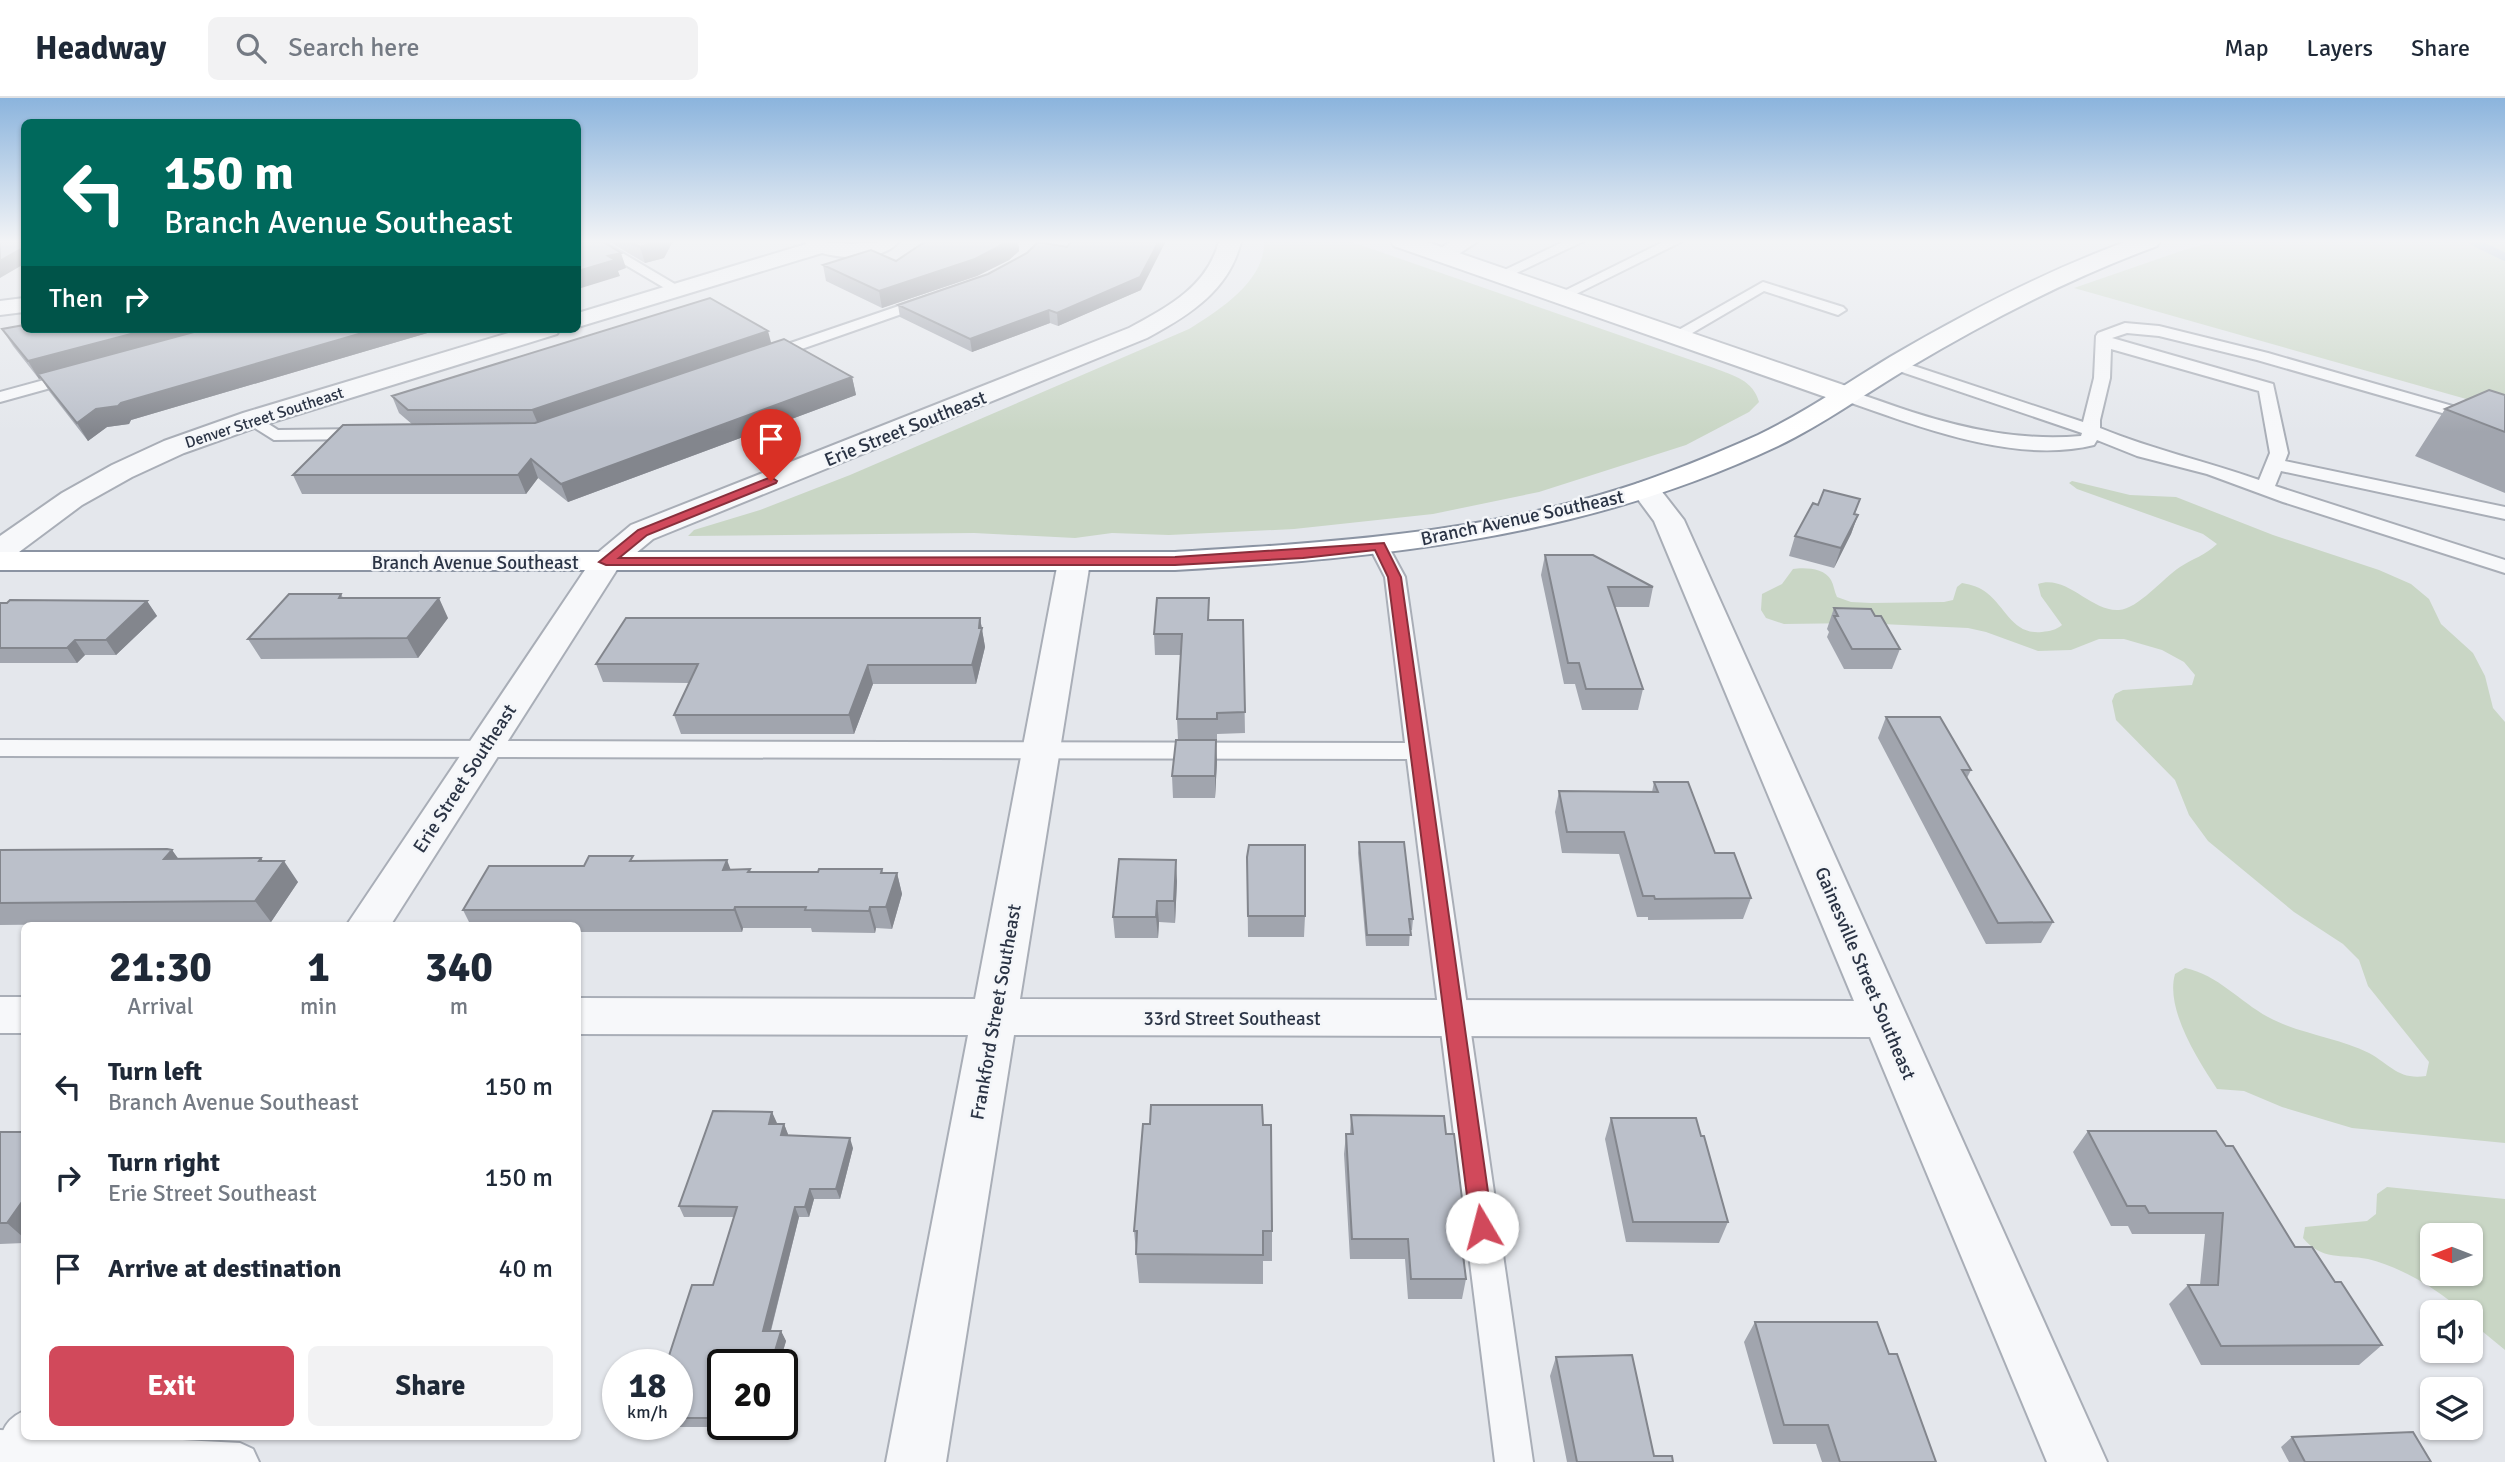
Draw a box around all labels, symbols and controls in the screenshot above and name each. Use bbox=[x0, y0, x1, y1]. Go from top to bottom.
search box bbox=[208, 17, 698, 80]
text: Headway bbox=[35, 28, 166, 69]
icon: search bbox=[232, 29, 270, 67]
text: Search here bbox=[288, 32, 419, 64]
text: Map bbox=[2224, 33, 2269, 63]
text: Layers bbox=[2307, 33, 2373, 63]
text: Share bbox=[2411, 33, 2470, 63]
text: 150 m bbox=[164, 143, 294, 203]
icon: left bbox=[49, 147, 140, 238]
text: Branch Avenue Southeast bbox=[164, 203, 513, 242]
icon: right bbox=[117, 280, 155, 318]
text: Then bbox=[49, 283, 103, 315]
street label: Denver Street Southeast bbox=[182, 383, 347, 453]
street label: Erie Street Southeast bbox=[821, 385, 990, 472]
pin bbox=[741, 409, 801, 481]
icon: arrive bbox=[752, 420, 790, 458]
street label: Branch Avenue Southeast bbox=[1418, 485, 1626, 551]
street label: Branch Avenue Southeast bbox=[371, 551, 579, 575]
street label: Erie Street Southeast bbox=[408, 699, 522, 857]
street label: Gainesville Street Southeast bbox=[1809, 863, 1921, 1084]
street label: Frankford Street Southeast bbox=[965, 902, 1027, 1122]
text: 21:30 bbox=[109, 942, 212, 993]
text: 1 bbox=[307, 942, 330, 993]
text: 340 bbox=[425, 942, 493, 993]
text: Arrival bbox=[127, 992, 194, 1021]
text: min bbox=[300, 992, 337, 1021]
text: m bbox=[450, 992, 468, 1021]
street label: 33rd Street Southeast bbox=[1143, 1007, 1321, 1031]
text: Turn left bbox=[108, 1056, 202, 1088]
icon: left bbox=[49, 1068, 87, 1106]
text: 150 m bbox=[484, 1071, 553, 1103]
text: Branch Avenue Southeast bbox=[108, 1088, 359, 1117]
text: Turn right bbox=[108, 1147, 220, 1179]
icon: right bbox=[49, 1159, 87, 1197]
text: 150 m bbox=[484, 1162, 553, 1194]
text: Erie Street Southeast bbox=[108, 1179, 317, 1208]
position arrow bbox=[1445, 1190, 1519, 1264]
north arrow bbox=[2420, 1223, 2483, 1286]
map controls bbox=[2420, 1223, 2483, 1440]
icon: arrive bbox=[49, 1250, 87, 1288]
text: Arrive at destination bbox=[108, 1253, 341, 1285]
text: 40 m bbox=[498, 1253, 553, 1285]
button: sound bbox=[2420, 1300, 2483, 1363]
button: Exit bbox=[49, 1346, 294, 1426]
button: Share bbox=[308, 1346, 553, 1426]
speed limit sign: 20 bbox=[707, 1349, 798, 1440]
text: 18 bbox=[629, 1364, 666, 1407]
button: layers bbox=[2420, 1377, 2483, 1440]
text: km/h bbox=[627, 1401, 668, 1423]

